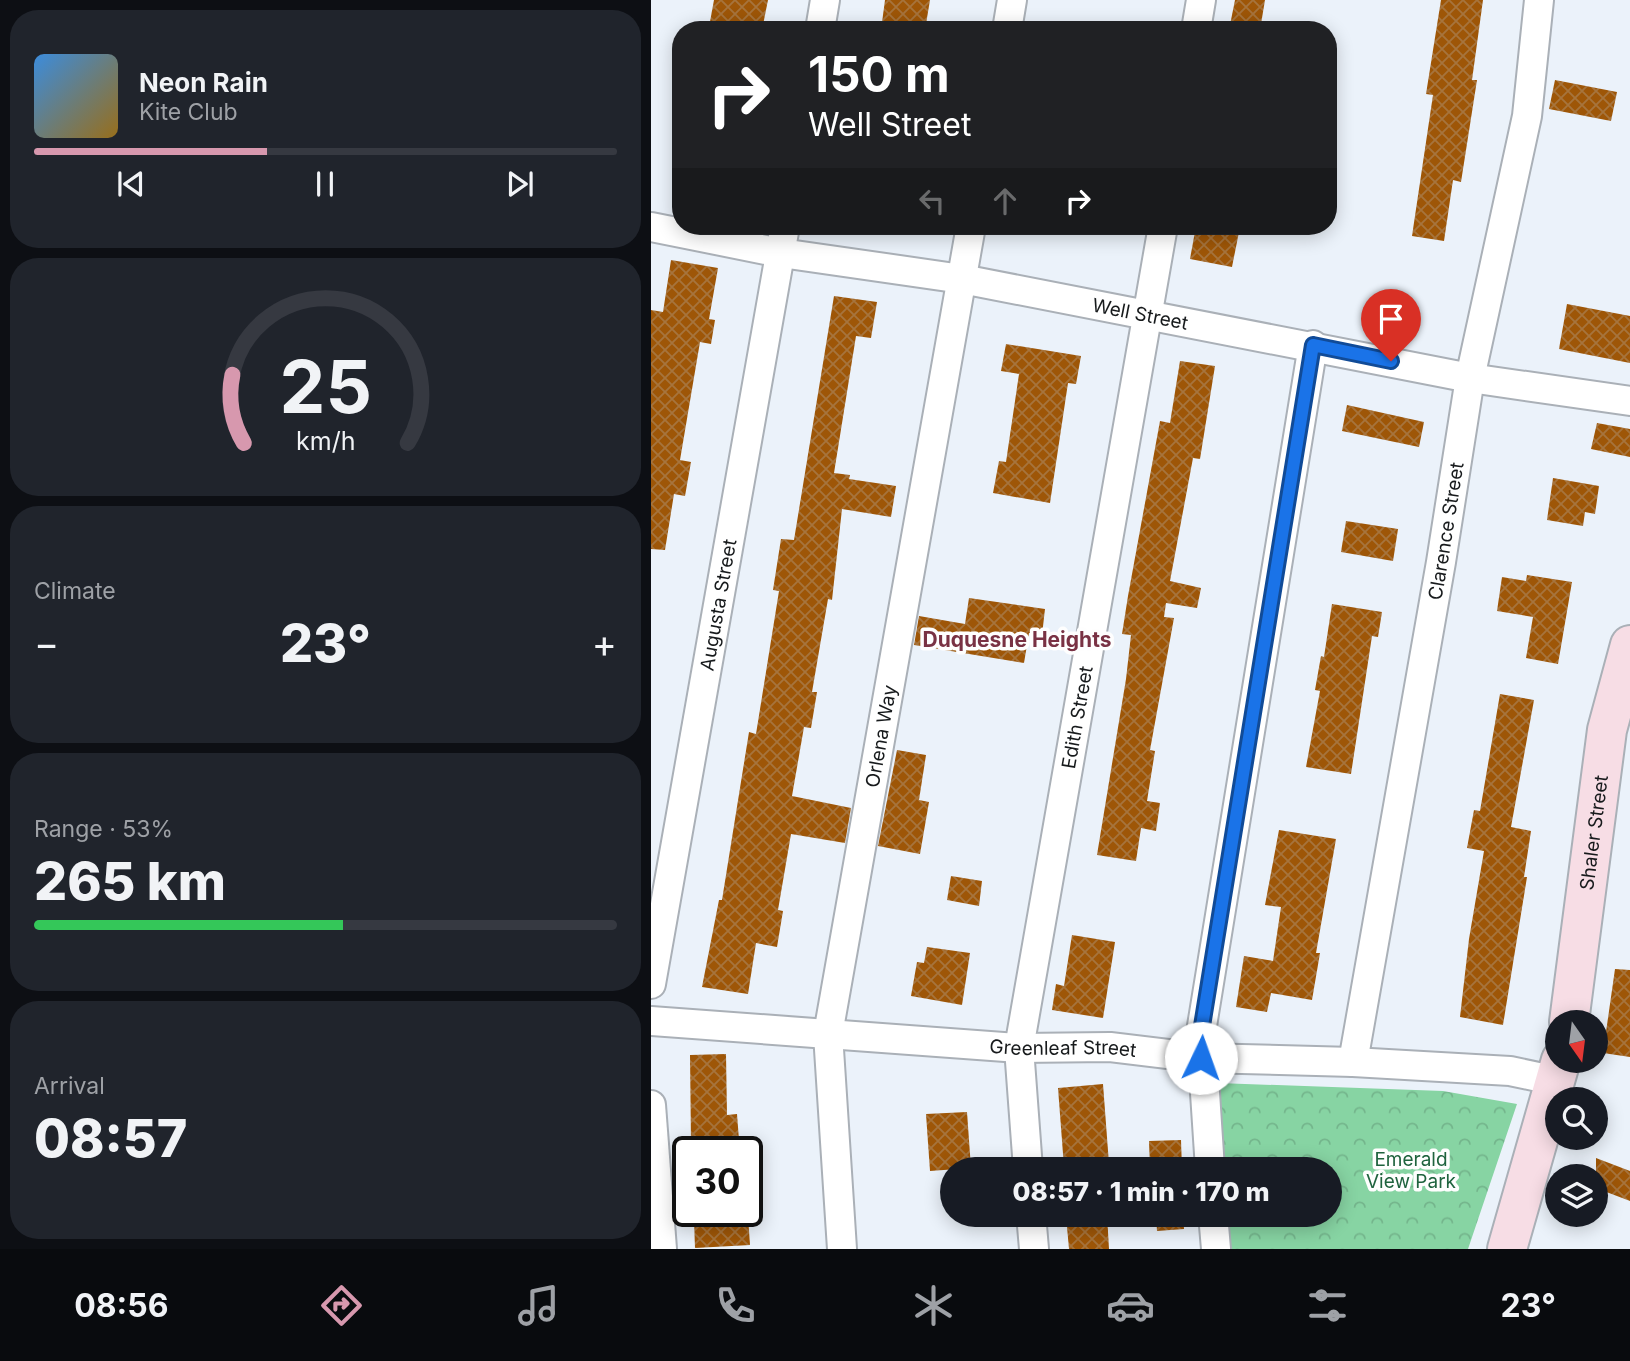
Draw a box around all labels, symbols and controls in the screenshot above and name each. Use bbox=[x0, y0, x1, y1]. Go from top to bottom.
text: 150 m bbox=[808, 45, 950, 104]
icon: right bbox=[693, 49, 784, 140]
text: Neon Rain bbox=[139, 67, 268, 98]
text: Kite Club bbox=[139, 98, 238, 126]
text: Well Street bbox=[808, 105, 971, 144]
icon: previous bbox=[112, 165, 150, 203]
icon: pause bbox=[306, 165, 344, 203]
icon: next bbox=[501, 165, 539, 203]
icon: left bbox=[913, 182, 951, 220]
icon: ahead bbox=[986, 182, 1024, 220]
icon: right bbox=[1059, 182, 1097, 220]
pin bbox=[1361, 289, 1421, 361]
street label: Well Street bbox=[1090, 294, 1190, 335]
icon: arrive bbox=[1372, 300, 1410, 338]
text: 25 bbox=[279, 342, 372, 431]
text: km/h bbox=[296, 425, 355, 455]
street label: Clarence Street bbox=[1424, 461, 1469, 602]
street label: Augusta Street bbox=[696, 537, 741, 673]
text: Climate bbox=[34, 577, 116, 605]
text: 23° bbox=[280, 612, 371, 675]
text: − bbox=[34, 620, 59, 666]
text: + bbox=[592, 620, 617, 666]
district label: Duquesne Heights bbox=[923, 627, 1111, 652]
street label: Edith Street bbox=[1057, 664, 1098, 771]
street label: Orlena Way bbox=[861, 683, 902, 789]
street label: Shaler Street bbox=[1575, 774, 1613, 892]
text: Range · 53% bbox=[34, 815, 173, 843]
text: 265 km bbox=[34, 850, 226, 913]
north arrow bbox=[1545, 1010, 1608, 1073]
map controls bbox=[1545, 1010, 1608, 1227]
position arrow bbox=[1164, 1021, 1238, 1095]
street label: Greenleaf Street bbox=[989, 1035, 1138, 1062]
text: Arrival bbox=[34, 1072, 105, 1100]
button: search bbox=[1545, 1087, 1608, 1150]
text: 08:57 bbox=[34, 1107, 187, 1170]
speed limit sign: 30 bbox=[672, 1136, 763, 1227]
park label: Emerald View Park bbox=[1366, 1148, 1457, 1193]
button: layers bbox=[1545, 1164, 1608, 1227]
text: 08:57 · 1 min · 170 m bbox=[1012, 1176, 1270, 1207]
icon: directions bbox=[317, 1281, 366, 1330]
icon: music bbox=[514, 1281, 563, 1330]
icon: phone bbox=[711, 1281, 760, 1330]
icon: climate bbox=[909, 1281, 958, 1330]
icon: car bbox=[1106, 1281, 1155, 1330]
icon: filters bbox=[1303, 1281, 1352, 1330]
text: 08:56 bbox=[74, 1286, 168, 1325]
text: 23° bbox=[1501, 1286, 1556, 1325]

